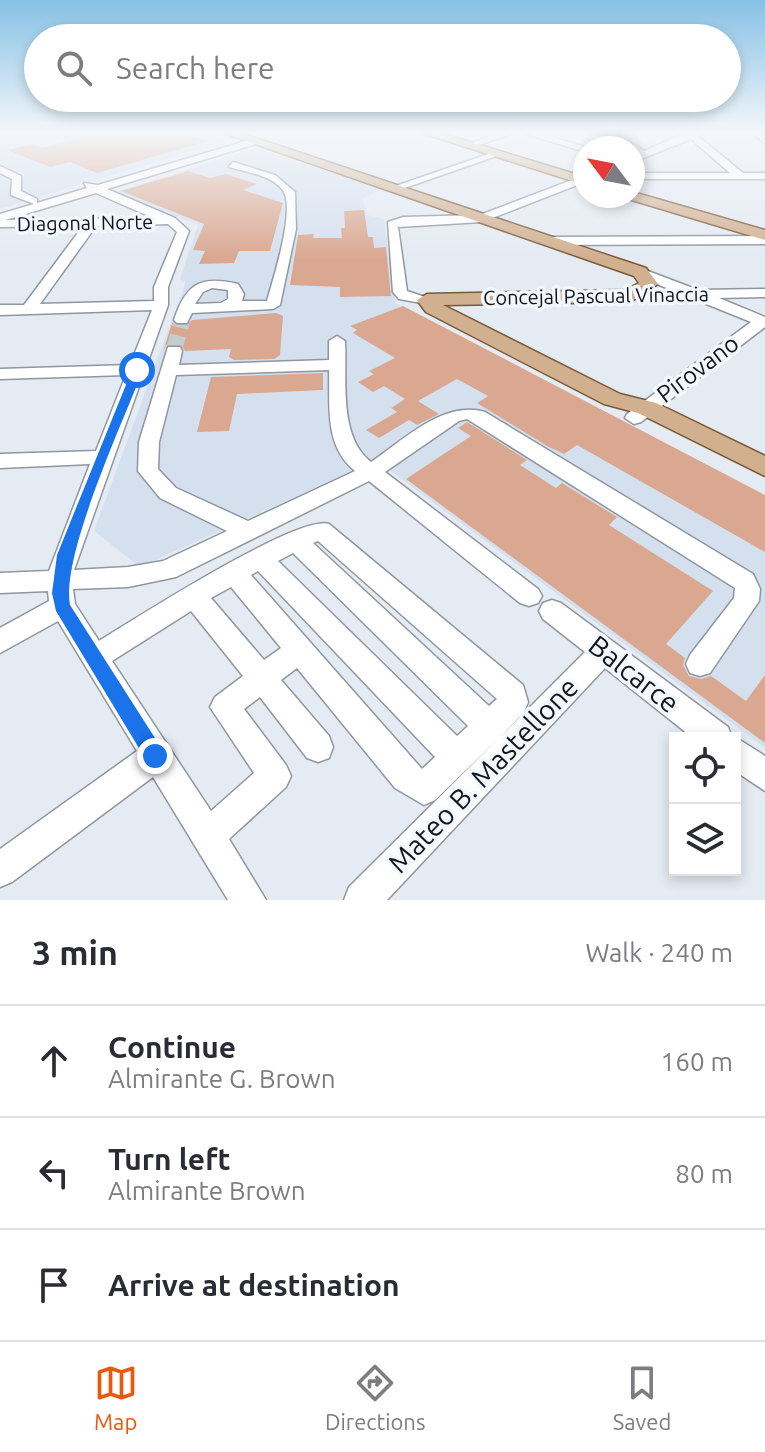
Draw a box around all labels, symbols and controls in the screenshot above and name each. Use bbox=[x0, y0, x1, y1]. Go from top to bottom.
search box bbox=[24, 24, 741, 112]
icon: search bbox=[52, 46, 96, 90]
text: Search here bbox=[116, 51, 275, 85]
north arrow bbox=[573, 136, 645, 208]
street label: Diagonal Norte bbox=[17, 210, 153, 235]
street label: Concejal Pascual Vinaccia bbox=[483, 282, 709, 309]
street label: Pirovano bbox=[652, 329, 744, 408]
route start bbox=[119, 352, 155, 388]
street label: Balcarce bbox=[583, 629, 686, 718]
street label: Mateo B. Mastellone bbox=[382, 671, 584, 878]
map controls bbox=[669, 732, 741, 876]
button: locate bbox=[669, 732, 741, 804]
route end bbox=[137, 738, 173, 774]
button: layers bbox=[669, 804, 741, 876]
text: 3 min bbox=[32, 933, 118, 971]
text: Walk · 240 m bbox=[585, 938, 733, 967]
text: Continue bbox=[108, 1030, 236, 1064]
icon: ahead bbox=[32, 1039, 76, 1083]
text: 160 m bbox=[661, 1047, 733, 1076]
text: Almirante G. Brown bbox=[108, 1064, 336, 1093]
text: Turn left bbox=[108, 1142, 230, 1176]
icon: left bbox=[32, 1151, 76, 1195]
text: 80 m bbox=[675, 1159, 733, 1188]
text: Almirante Brown bbox=[108, 1176, 306, 1205]
icon: arrive bbox=[32, 1263, 76, 1307]
text: Arrive at destination bbox=[108, 1268, 400, 1302]
tab: Map bbox=[94, 1361, 138, 1434]
tab: Directions bbox=[325, 1361, 425, 1434]
tab: Saved bbox=[613, 1361, 671, 1434]

